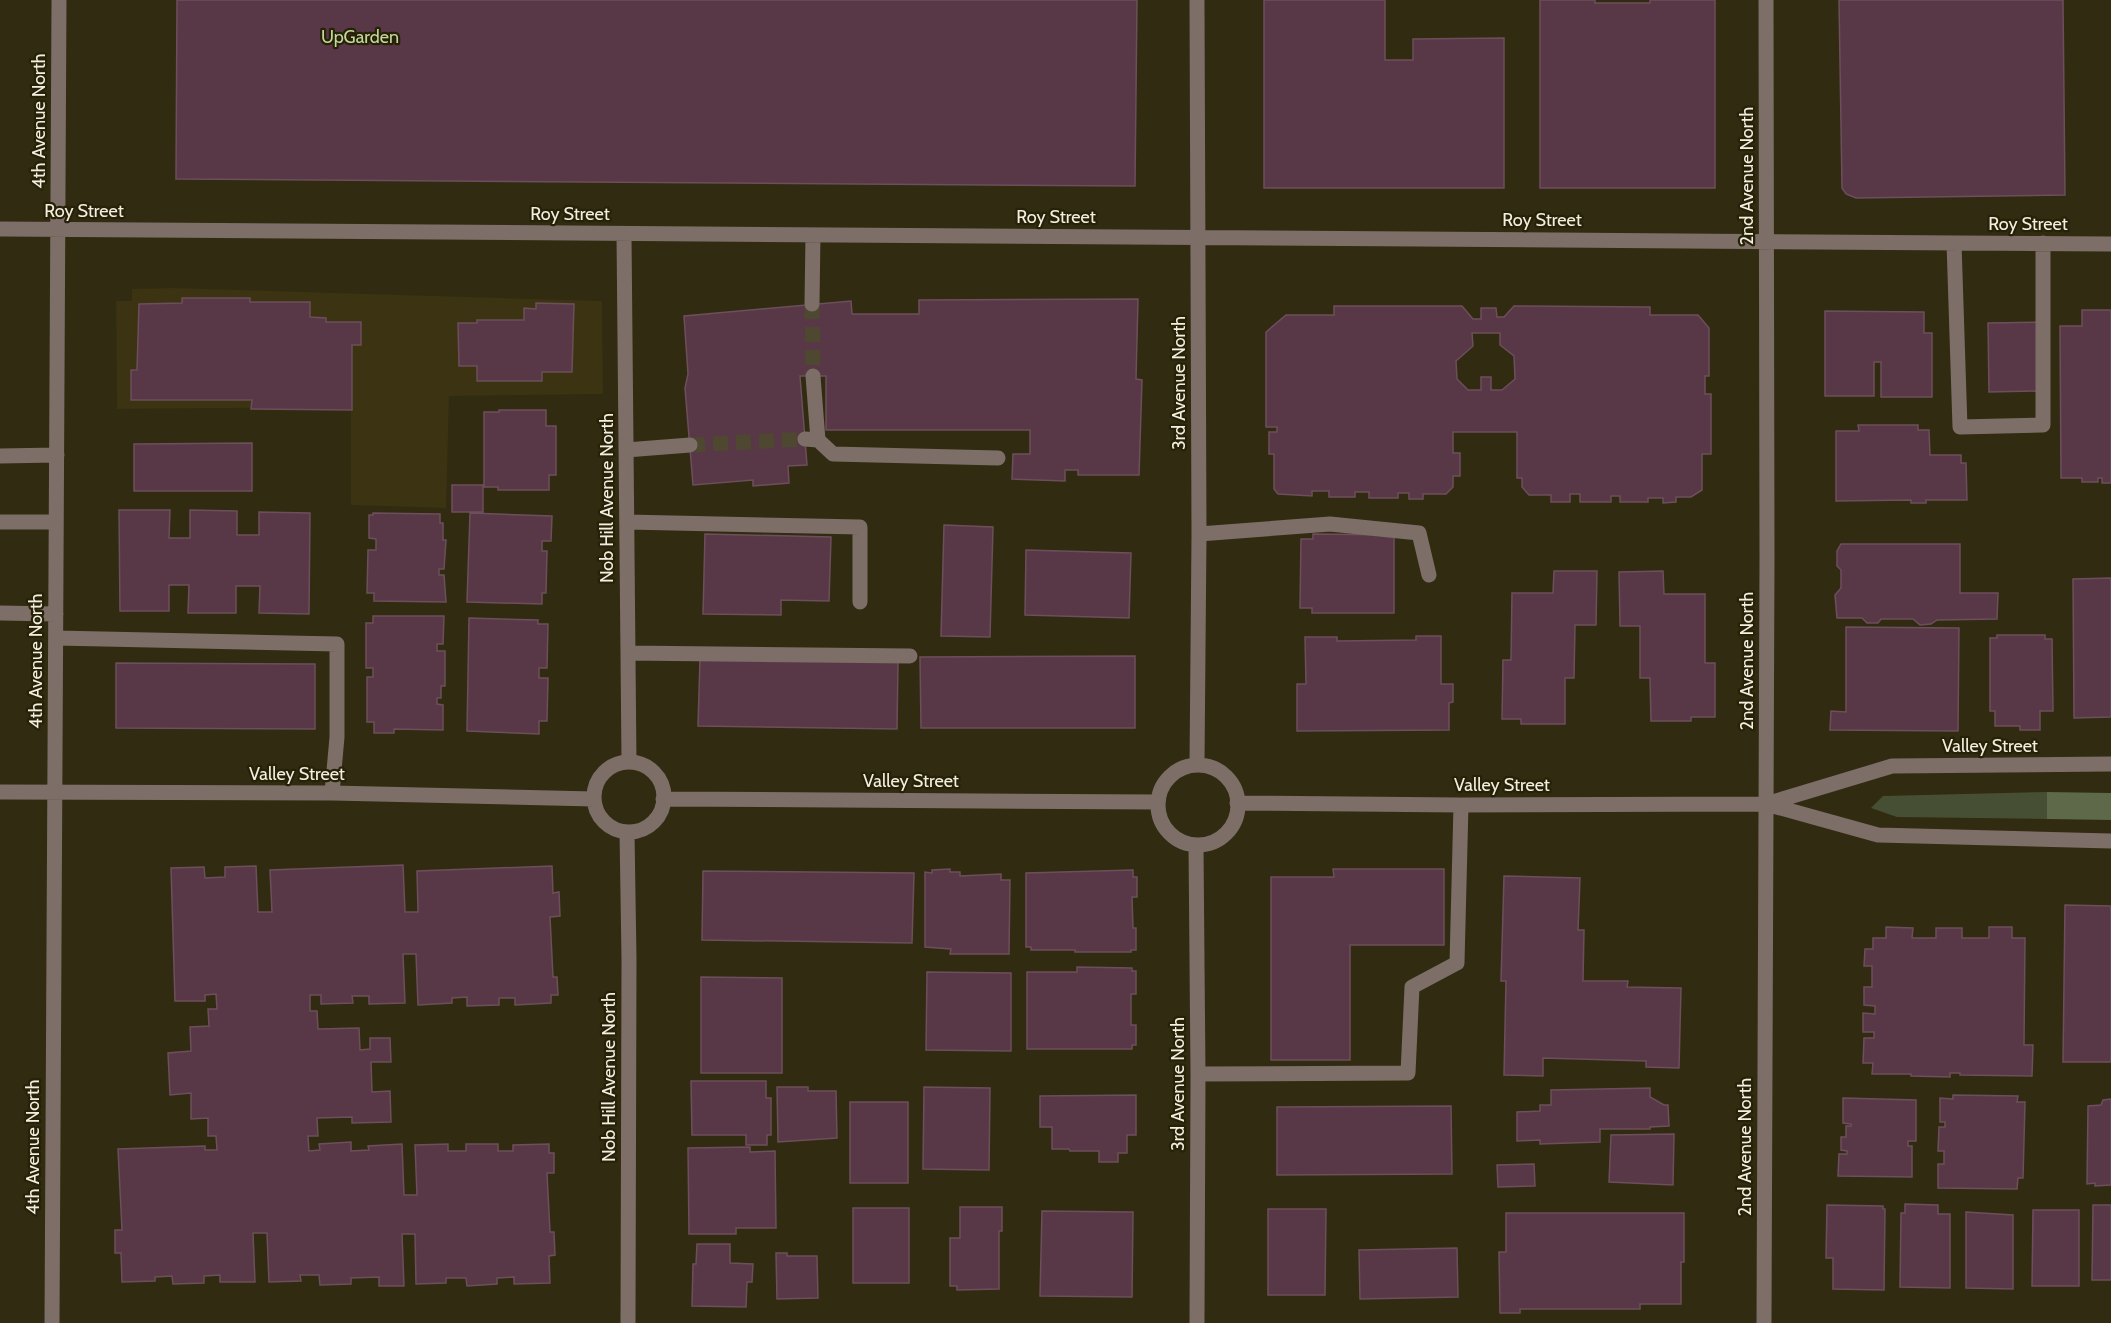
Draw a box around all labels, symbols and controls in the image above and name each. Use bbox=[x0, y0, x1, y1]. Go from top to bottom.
park label: UpGarden bbox=[321, 26, 399, 48]
street label: 4th Avenue North bbox=[28, 53, 50, 189]
street label: 2nd Avenue North bbox=[1736, 107, 1758, 245]
street label: Roy Street bbox=[44, 200, 124, 222]
street label: Roy Street bbox=[530, 203, 610, 225]
street label: Roy Street bbox=[1016, 206, 1096, 228]
street label: Roy Street bbox=[1502, 209, 1582, 231]
street label: Roy Street bbox=[1988, 213, 2068, 235]
street label: 3rd Avenue North bbox=[1168, 316, 1190, 450]
street label: Nob Hill Avenue North bbox=[596, 413, 618, 583]
street label: 2nd Avenue North bbox=[1736, 592, 1758, 730]
street label: 4th Avenue North bbox=[25, 593, 47, 729]
street label: Valley Street bbox=[1942, 735, 2038, 757]
street label: Valley Street bbox=[249, 763, 345, 785]
street label: Valley Street bbox=[863, 770, 959, 792]
street label: Valley Street bbox=[1454, 774, 1550, 796]
street label: Nob Hill Avenue North bbox=[598, 992, 620, 1162]
street label: 3rd Avenue North bbox=[1167, 1017, 1189, 1151]
street label: 2nd Avenue North bbox=[1734, 1078, 1756, 1216]
street label: 4th Avenue North bbox=[22, 1079, 44, 1215]

